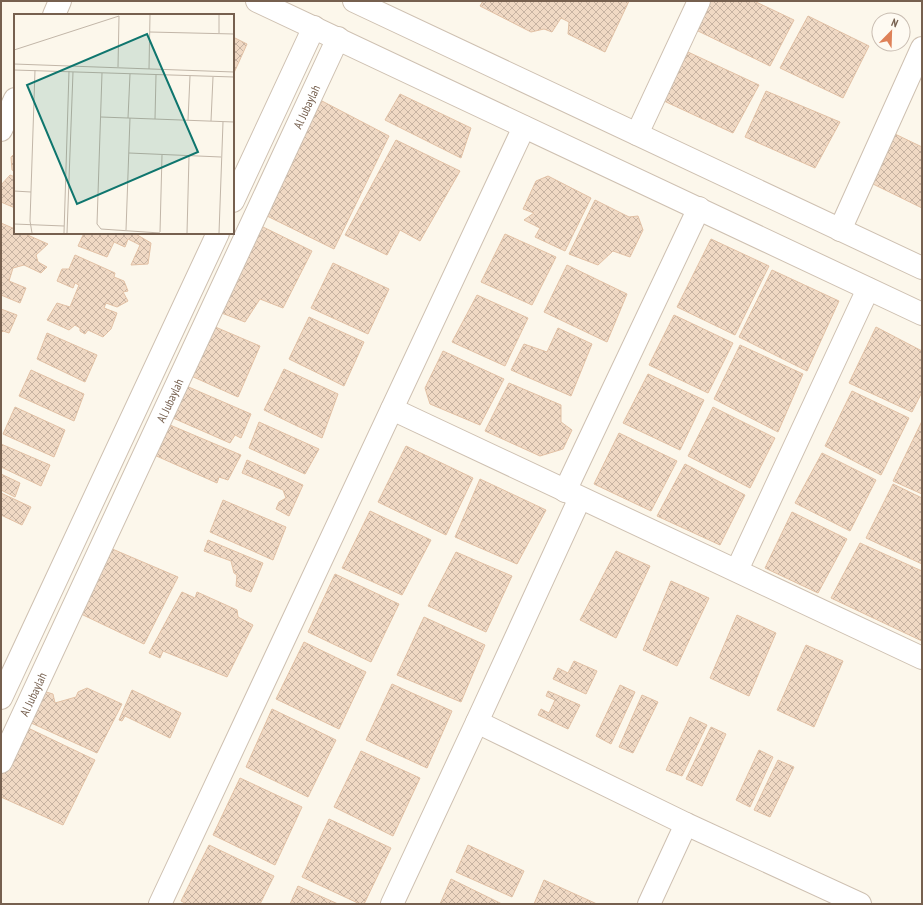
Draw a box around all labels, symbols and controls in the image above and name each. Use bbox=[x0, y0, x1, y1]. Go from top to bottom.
north arrow bbox=[871, 12, 911, 52]
inset map bbox=[14, 14, 234, 234]
text: N bbox=[889, 15, 900, 30]
street label: Al Jubaylah bbox=[289, 82, 323, 131]
street label: Al Jubaylah bbox=[153, 376, 186, 425]
street label: Al Jubaylah bbox=[16, 670, 49, 718]

